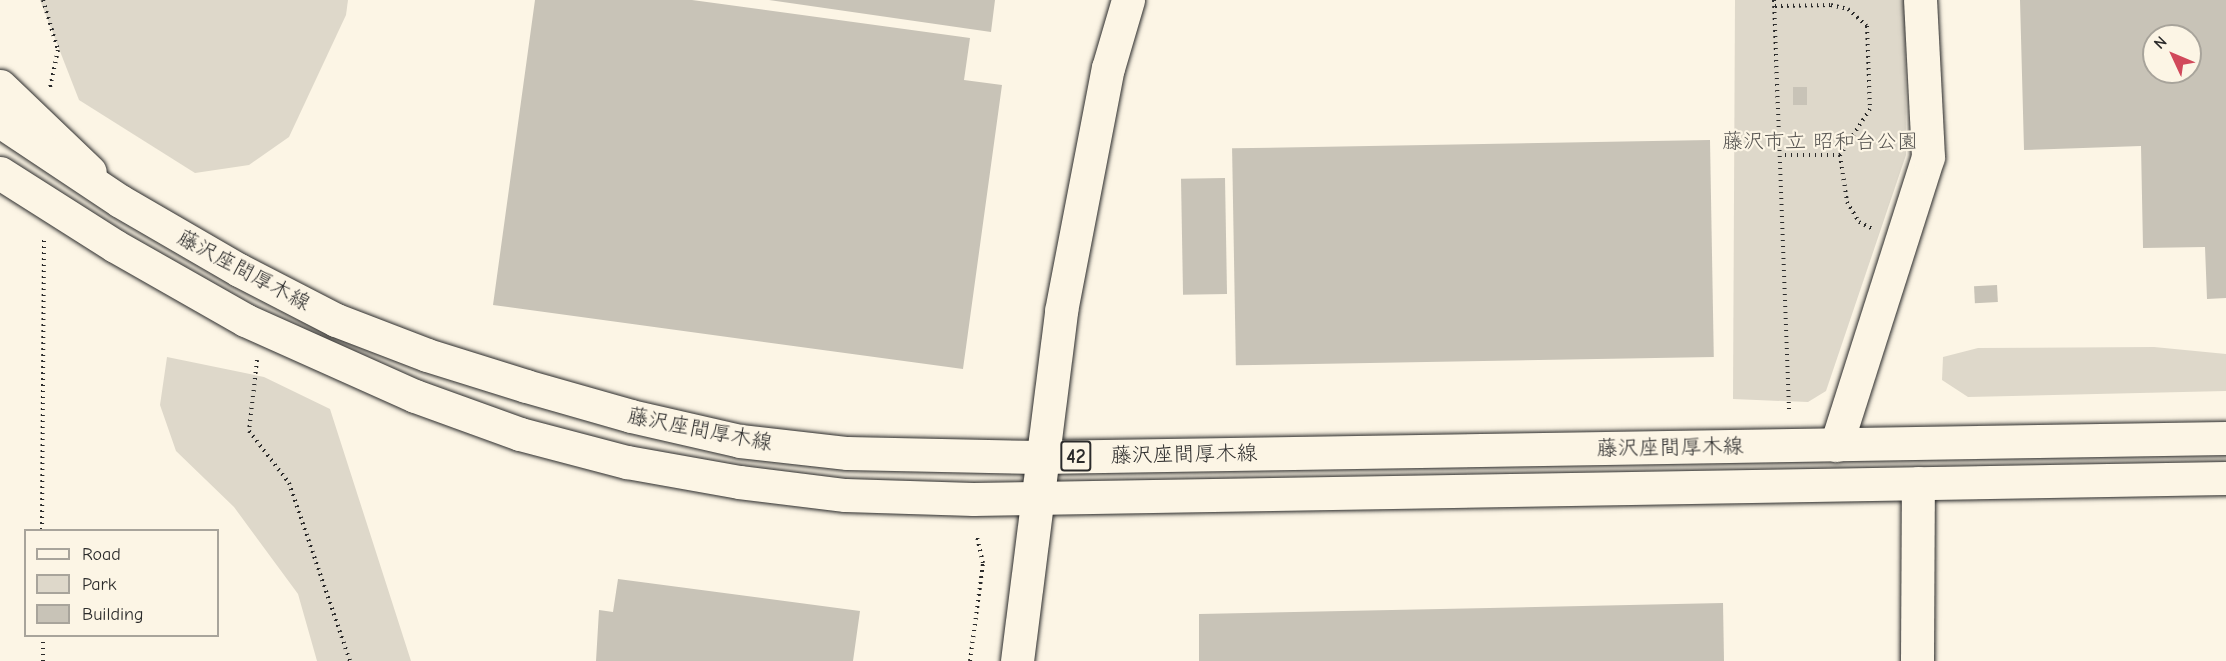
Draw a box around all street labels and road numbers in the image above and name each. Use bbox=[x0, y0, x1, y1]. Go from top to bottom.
street label: 藤沢座間厚木線 bbox=[173, 224, 315, 316]
street label: 藤沢座間厚木線 bbox=[625, 403, 775, 455]
street label: 藤沢座間厚木線 bbox=[1596, 433, 1744, 461]
road number: 42 bbox=[1060, 439, 1092, 473]
street label: 藤沢座間厚木線 bbox=[1110, 440, 1258, 468]

